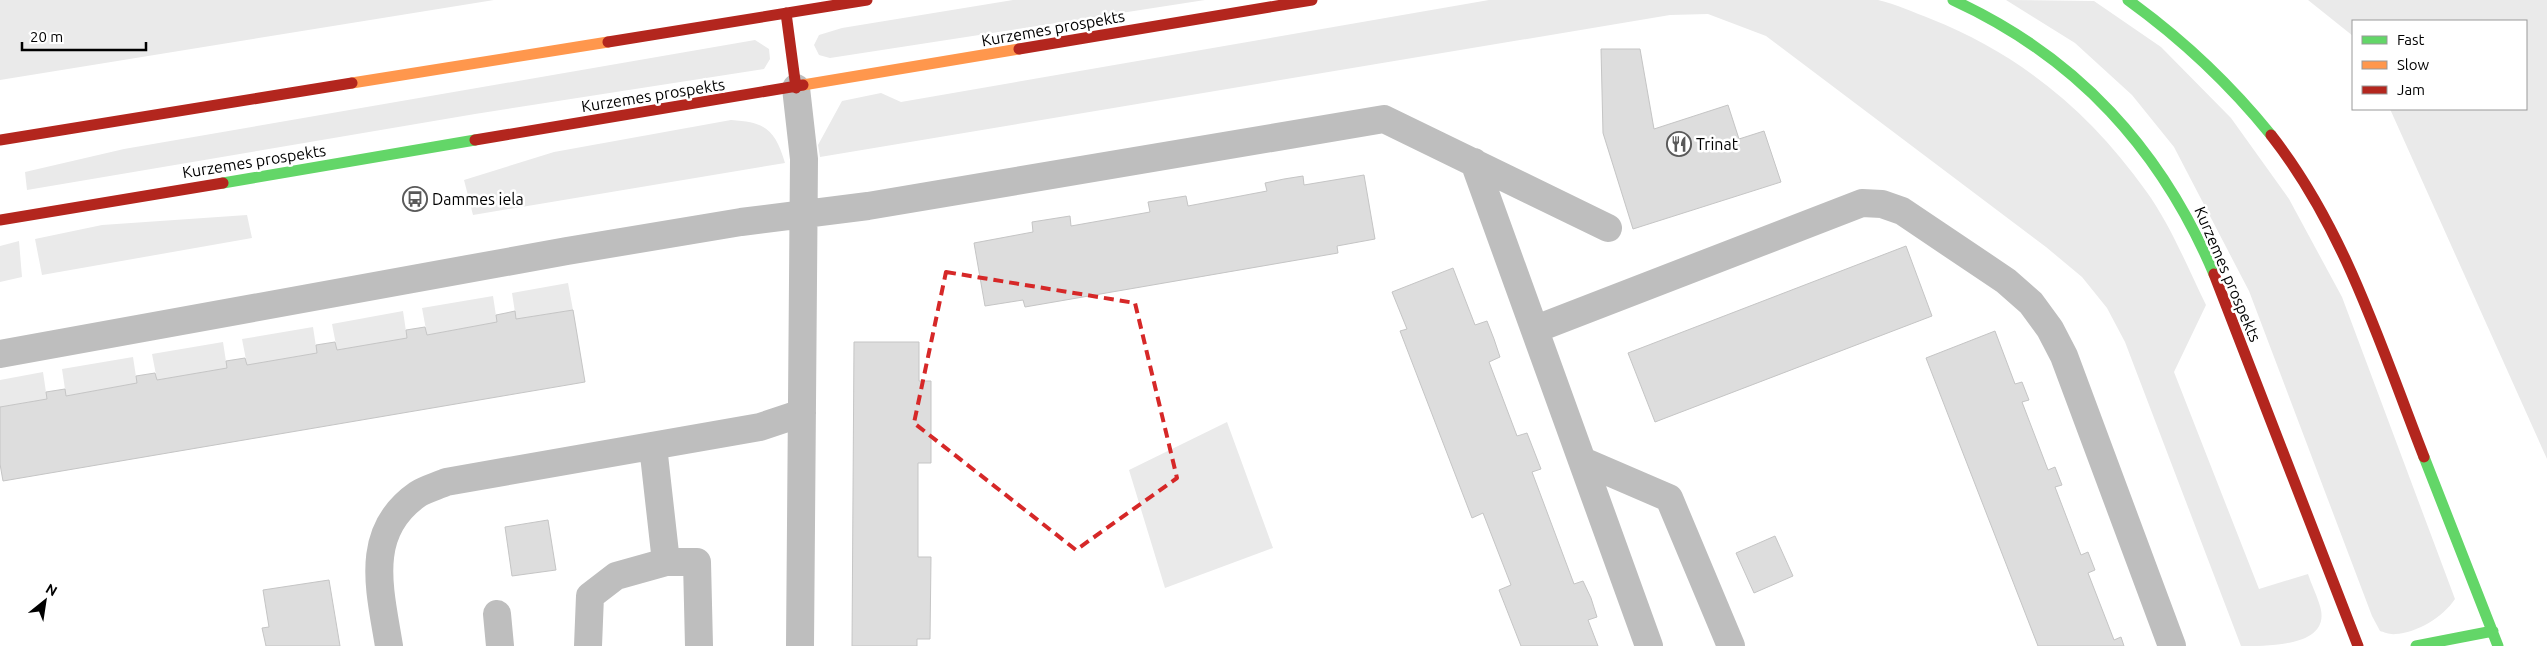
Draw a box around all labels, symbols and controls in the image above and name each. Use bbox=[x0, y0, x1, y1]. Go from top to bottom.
street label: Kurzemes prospekts bbox=[980, 7, 1126, 49]
scale bar bbox=[22, 20, 146, 52]
legend bbox=[2352, 20, 2527, 110]
text: 20 m bbox=[30, 28, 63, 45]
text: Fast bbox=[2397, 31, 2425, 48]
text: Slow bbox=[2397, 56, 2430, 73]
street label: Kurzemes prospekts bbox=[580, 75, 726, 115]
text: Jam bbox=[2397, 81, 2425, 98]
restaurant icon: Trinat bbox=[1666, 131, 1692, 157]
place label: Trinat bbox=[1696, 135, 1739, 153]
street label: Kurzemes prospekts bbox=[181, 141, 327, 181]
bus stop icon: Dammes iela bbox=[402, 186, 428, 212]
place label: Dammes iela bbox=[432, 190, 524, 208]
street label: Kurzemes prospekts bbox=[2191, 204, 2265, 344]
north arrow bbox=[20, 576, 70, 626]
text: N bbox=[43, 580, 60, 599]

